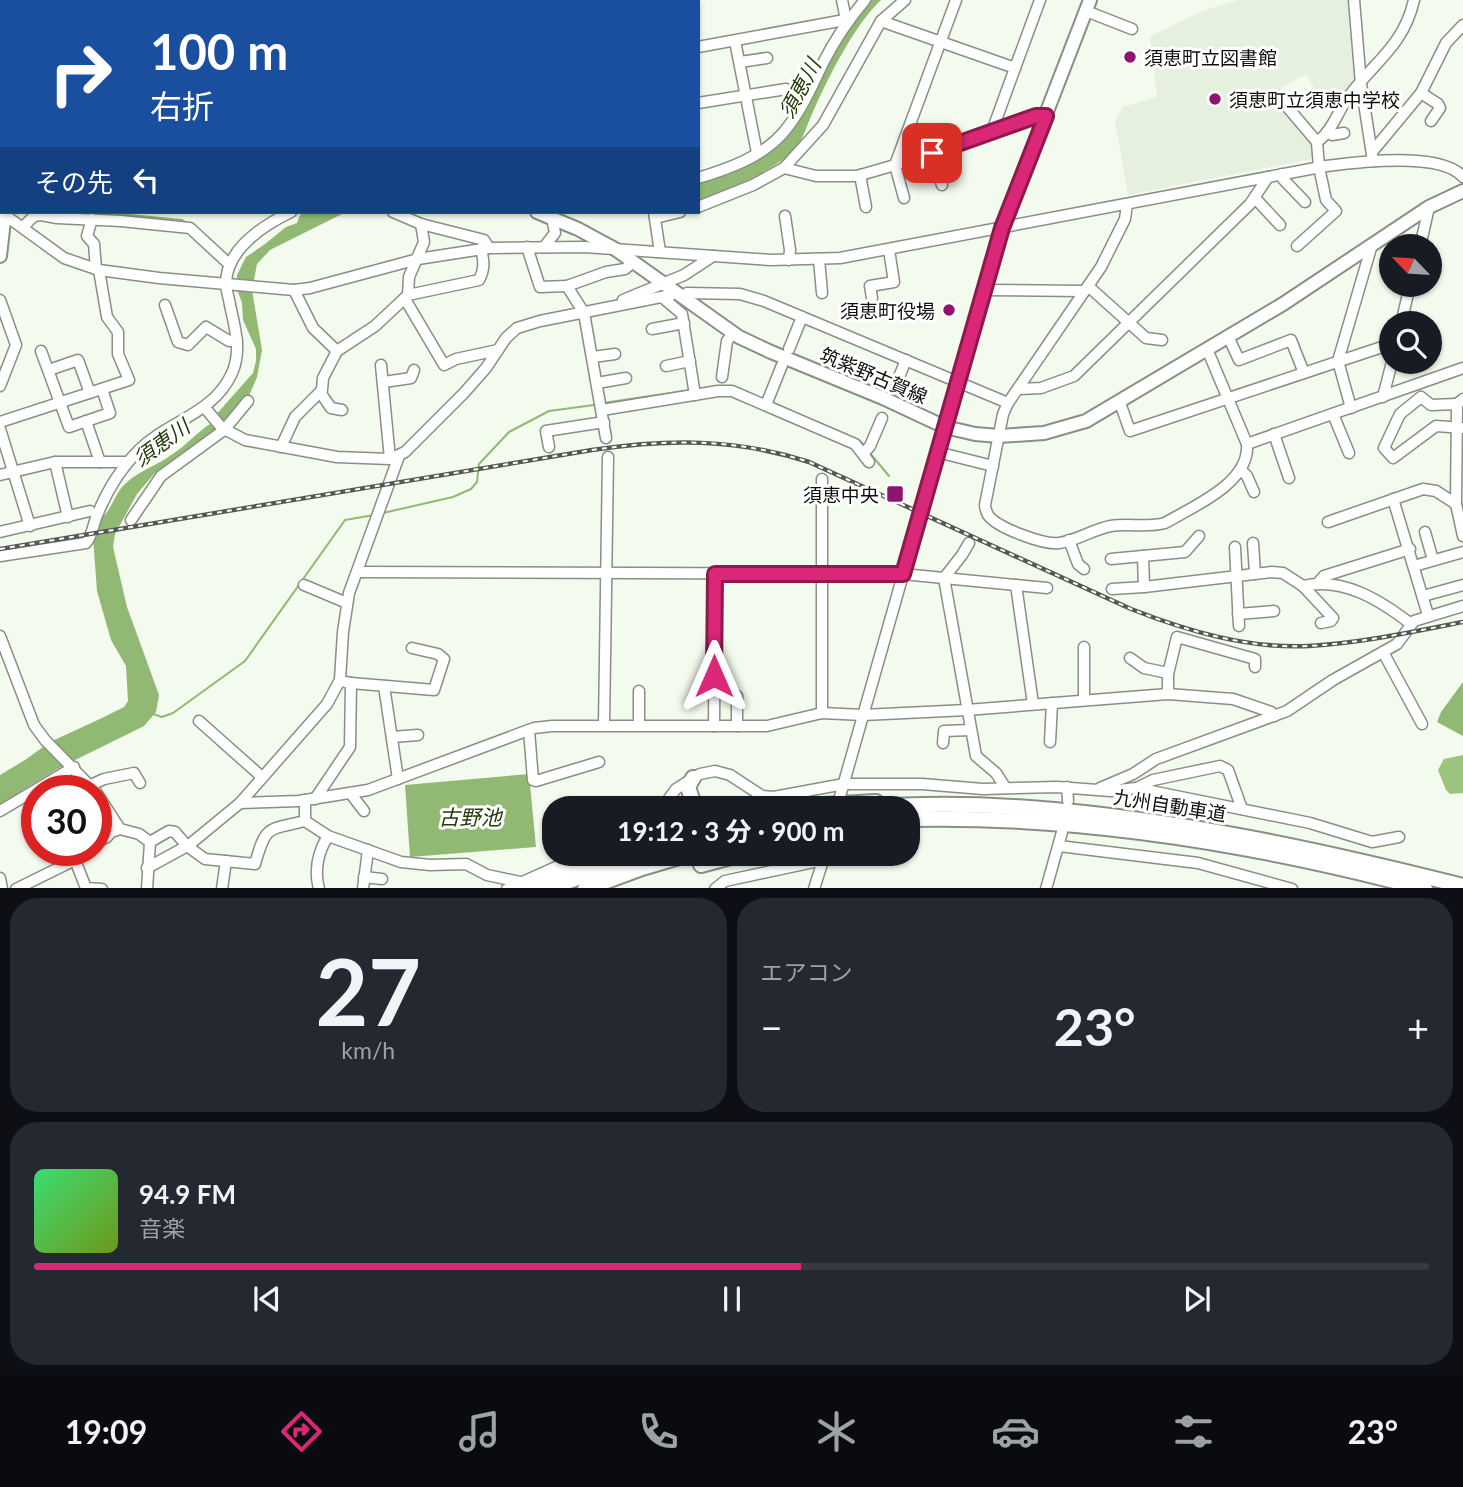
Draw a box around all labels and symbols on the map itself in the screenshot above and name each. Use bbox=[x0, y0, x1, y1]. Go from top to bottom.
place label: 須恵町立図書館 bbox=[1144, 46, 1277, 69]
marker: 須恵町立図書館 bbox=[1122, 49, 1138, 65]
water label: 須恵川 bbox=[773, 53, 826, 122]
place label: 須恵町立須恵中学校 bbox=[1229, 88, 1400, 111]
marker: 須恵町立須恵中学校 bbox=[1207, 91, 1223, 107]
pin bbox=[902, 123, 962, 183]
north arrow bbox=[1379, 234, 1442, 298]
place label: 須恵町役場 bbox=[840, 299, 935, 322]
marker: 須恵町役場 bbox=[941, 302, 957, 318]
street label: 筑紫野古賀線 bbox=[817, 342, 931, 408]
water label: 須恵川 bbox=[128, 412, 195, 471]
place label: 須恵中央 bbox=[803, 483, 879, 506]
marker: 須恵中央 bbox=[885, 484, 905, 504]
position arrow bbox=[677, 639, 751, 713]
speed limit sign: 30 bbox=[21, 775, 112, 866]
street label: 九州自動車道 bbox=[1112, 785, 1228, 825]
water label: 古野池 bbox=[439, 804, 503, 829]

